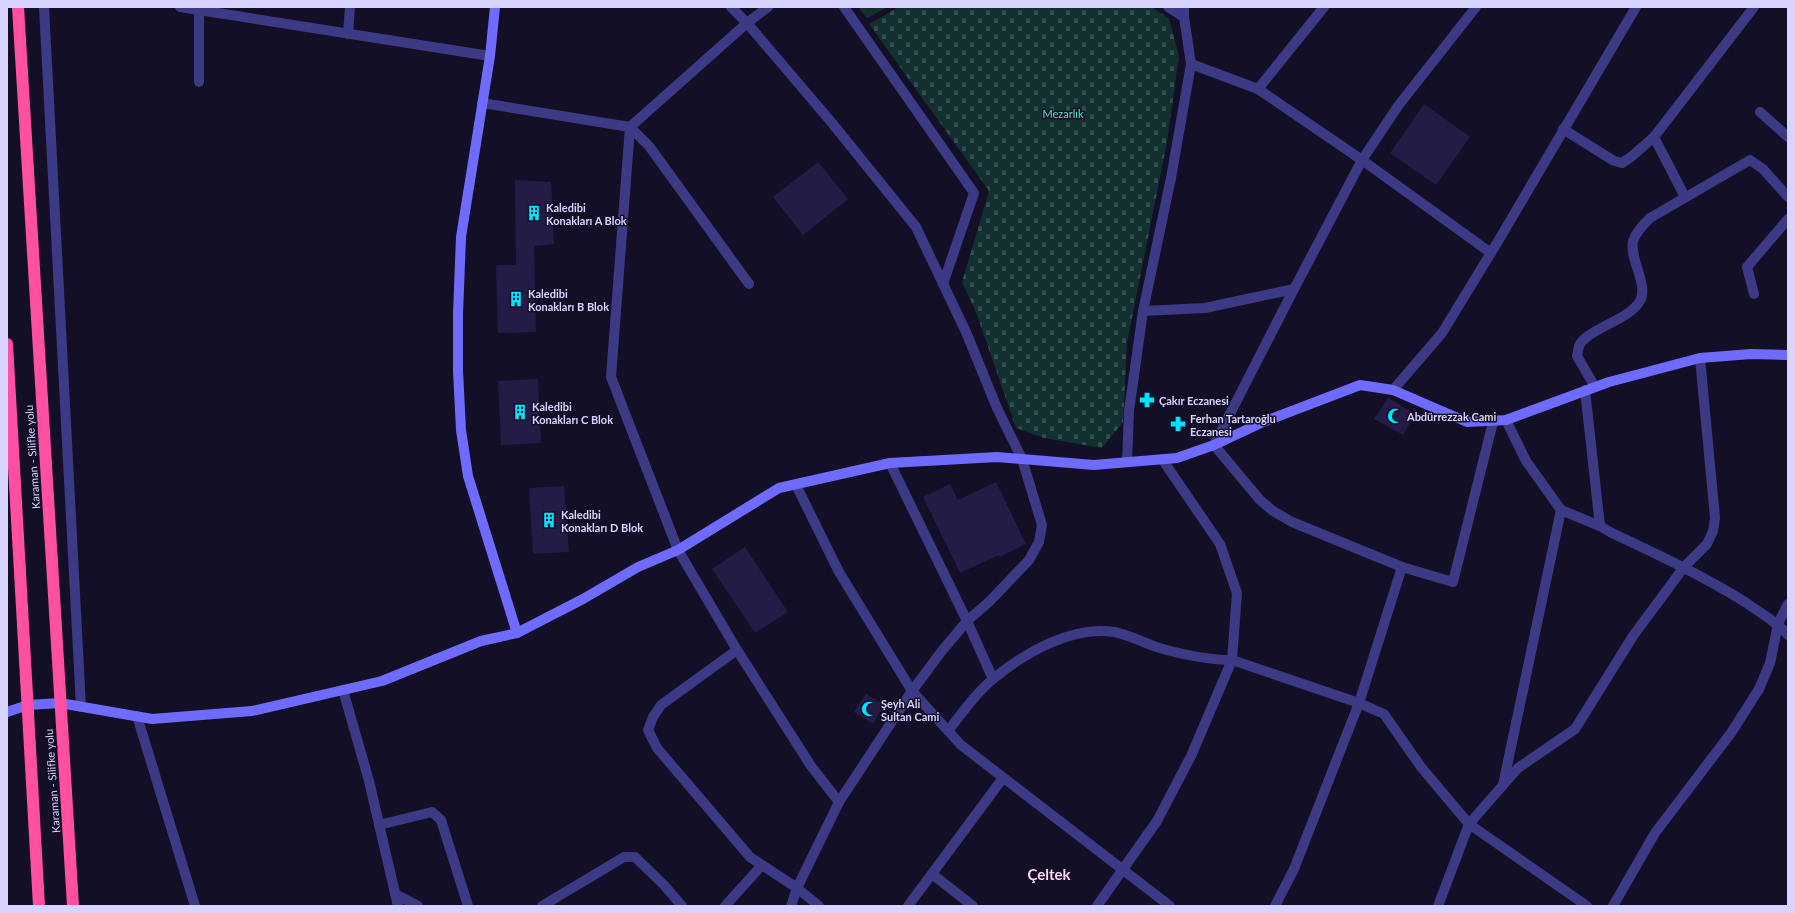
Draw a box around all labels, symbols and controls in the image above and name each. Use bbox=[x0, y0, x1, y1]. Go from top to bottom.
park label: Mezarlık bbox=[1042, 107, 1084, 120]
place label: Kaledibi Konakları A Blok bbox=[546, 201, 627, 227]
building icon: Kaledibi Konakları A Blok bbox=[525, 204, 543, 222]
place label: Kaledibi Konakları B Blok bbox=[528, 287, 609, 313]
building icon: Kaledibi Konakları B Blok bbox=[507, 290, 525, 308]
pharmacy icon: Çakır Eczanesi bbox=[1138, 391, 1156, 409]
place label: Çakır Eczanesi bbox=[1159, 394, 1229, 407]
place label: Kaledibi Konakları C Blok bbox=[532, 400, 613, 426]
building icon: Kaledibi Konakları C Blok bbox=[511, 403, 529, 421]
street label: Karaman - Silifke yolu bbox=[22, 405, 42, 509]
mosque icon: Abdürrezzak Cami bbox=[1386, 407, 1404, 425]
place label: Abdürrezzak Cami bbox=[1406, 410, 1497, 423]
place label: Ferhan Tartaroğlu Eczanesi bbox=[1190, 412, 1276, 438]
pharmacy icon: Ferhan Tartaroğlu Eczanesi bbox=[1169, 415, 1187, 433]
place label: Kaledibi Konakları D Blok bbox=[561, 508, 643, 534]
building icon: Kaledibi Konakları D Blok bbox=[540, 511, 558, 529]
place label: Şeyh Ali Sultan Cami bbox=[881, 697, 939, 723]
mosque icon: Şeyh Ali Sultan Cami bbox=[860, 700, 878, 718]
street label: Karaman - Silifke yolu bbox=[42, 729, 62, 833]
district label: Çeltek bbox=[1027, 865, 1072, 883]

